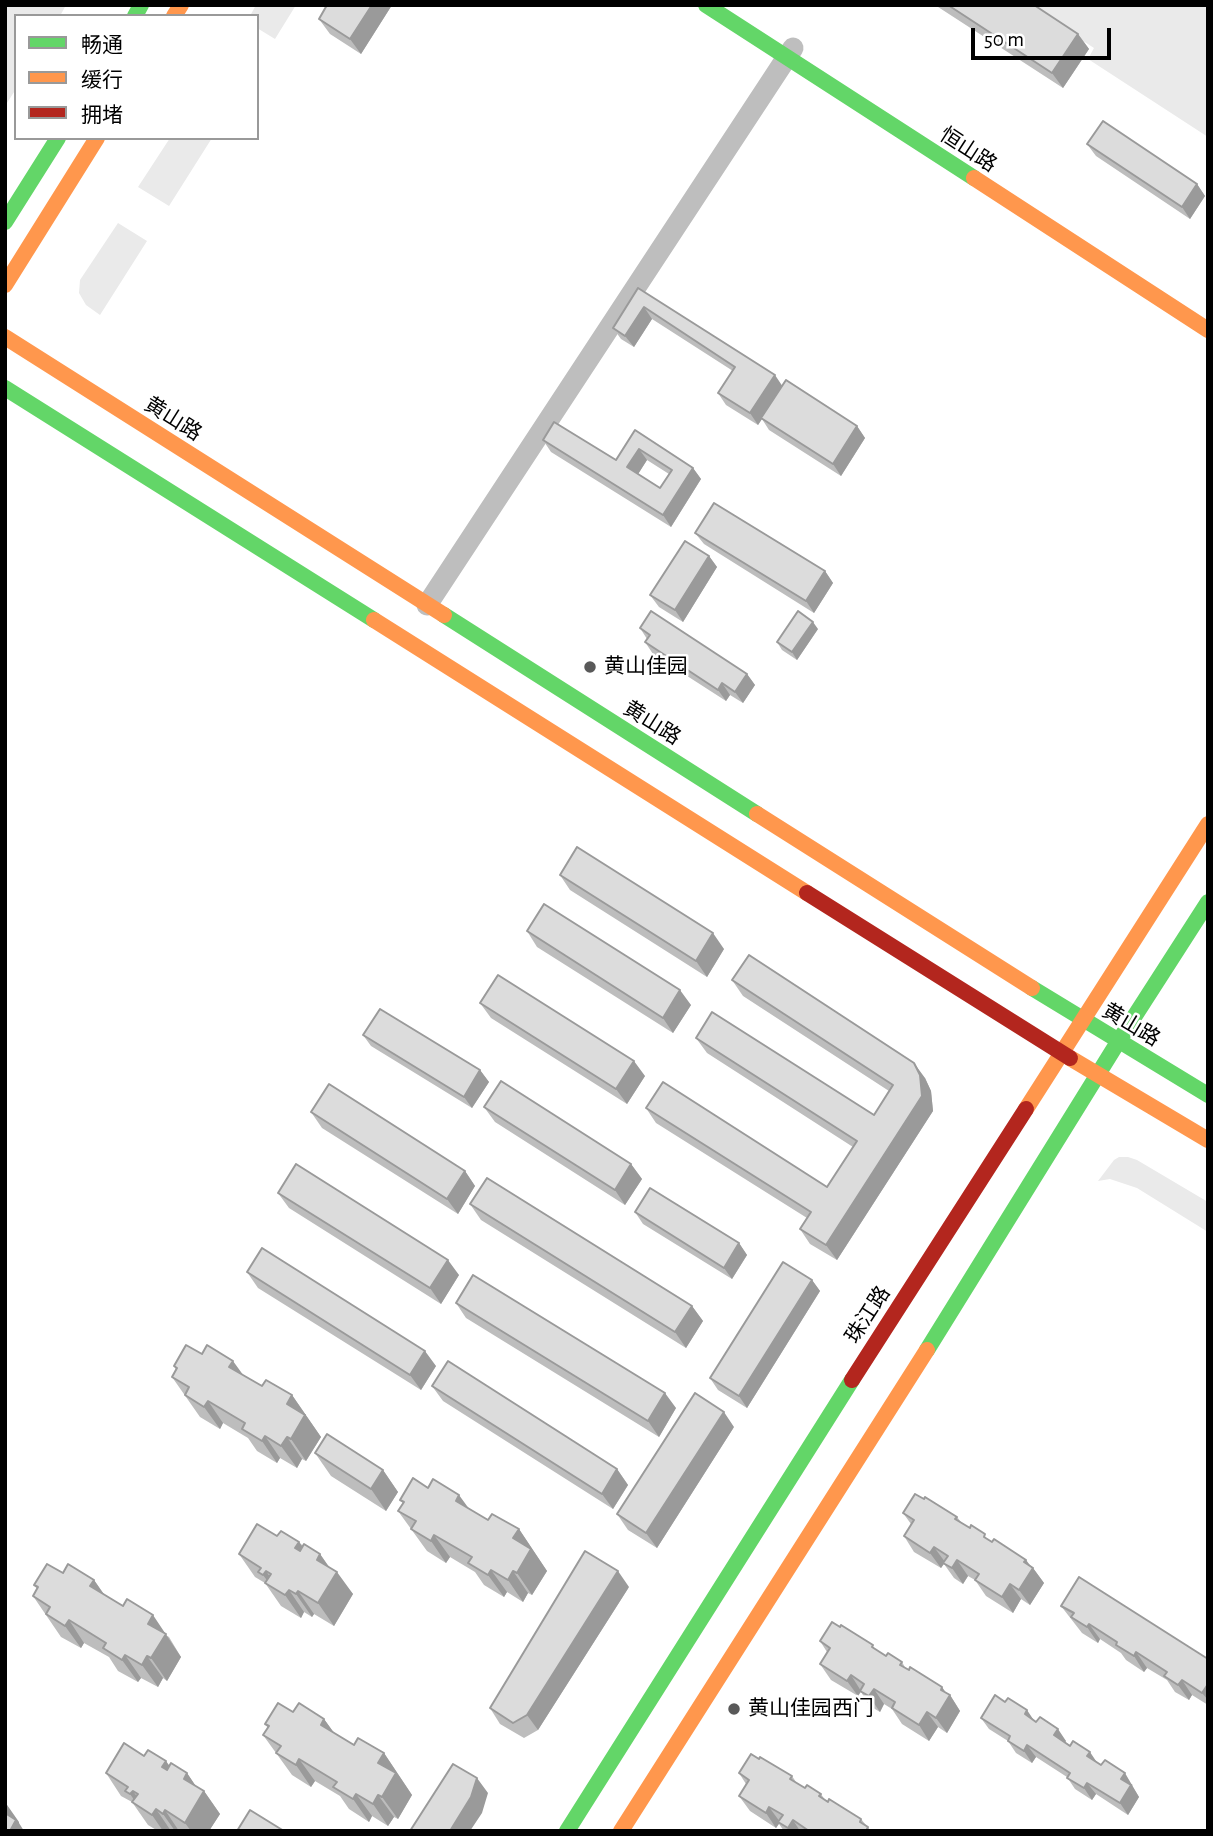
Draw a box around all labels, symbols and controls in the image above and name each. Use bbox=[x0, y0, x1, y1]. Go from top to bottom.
legend bbox=[14, 14, 259, 140]
scale bar bbox=[975, 14, 1115, 58]
text: 50 m bbox=[984, 29, 1024, 50]
text: 畅通 bbox=[81, 35, 123, 56]
text: 缓行 bbox=[81, 70, 123, 91]
text: 拥堵 bbox=[81, 105, 123, 126]
street label: 恒山路 bbox=[935, 122, 1001, 178]
street label: 黄山路 bbox=[140, 392, 206, 446]
place label: 黄山佳园 bbox=[604, 654, 688, 680]
marker: 黄山佳园 bbox=[582, 659, 598, 675]
street label: 黄山路 bbox=[619, 696, 685, 750]
street label: 黄山路 bbox=[1098, 998, 1164, 1052]
street label: 珠江路 bbox=[840, 1282, 896, 1348]
place label: 黄山佳园西门 bbox=[748, 1696, 874, 1722]
marker: 黄山佳园西门 bbox=[726, 1701, 742, 1717]

